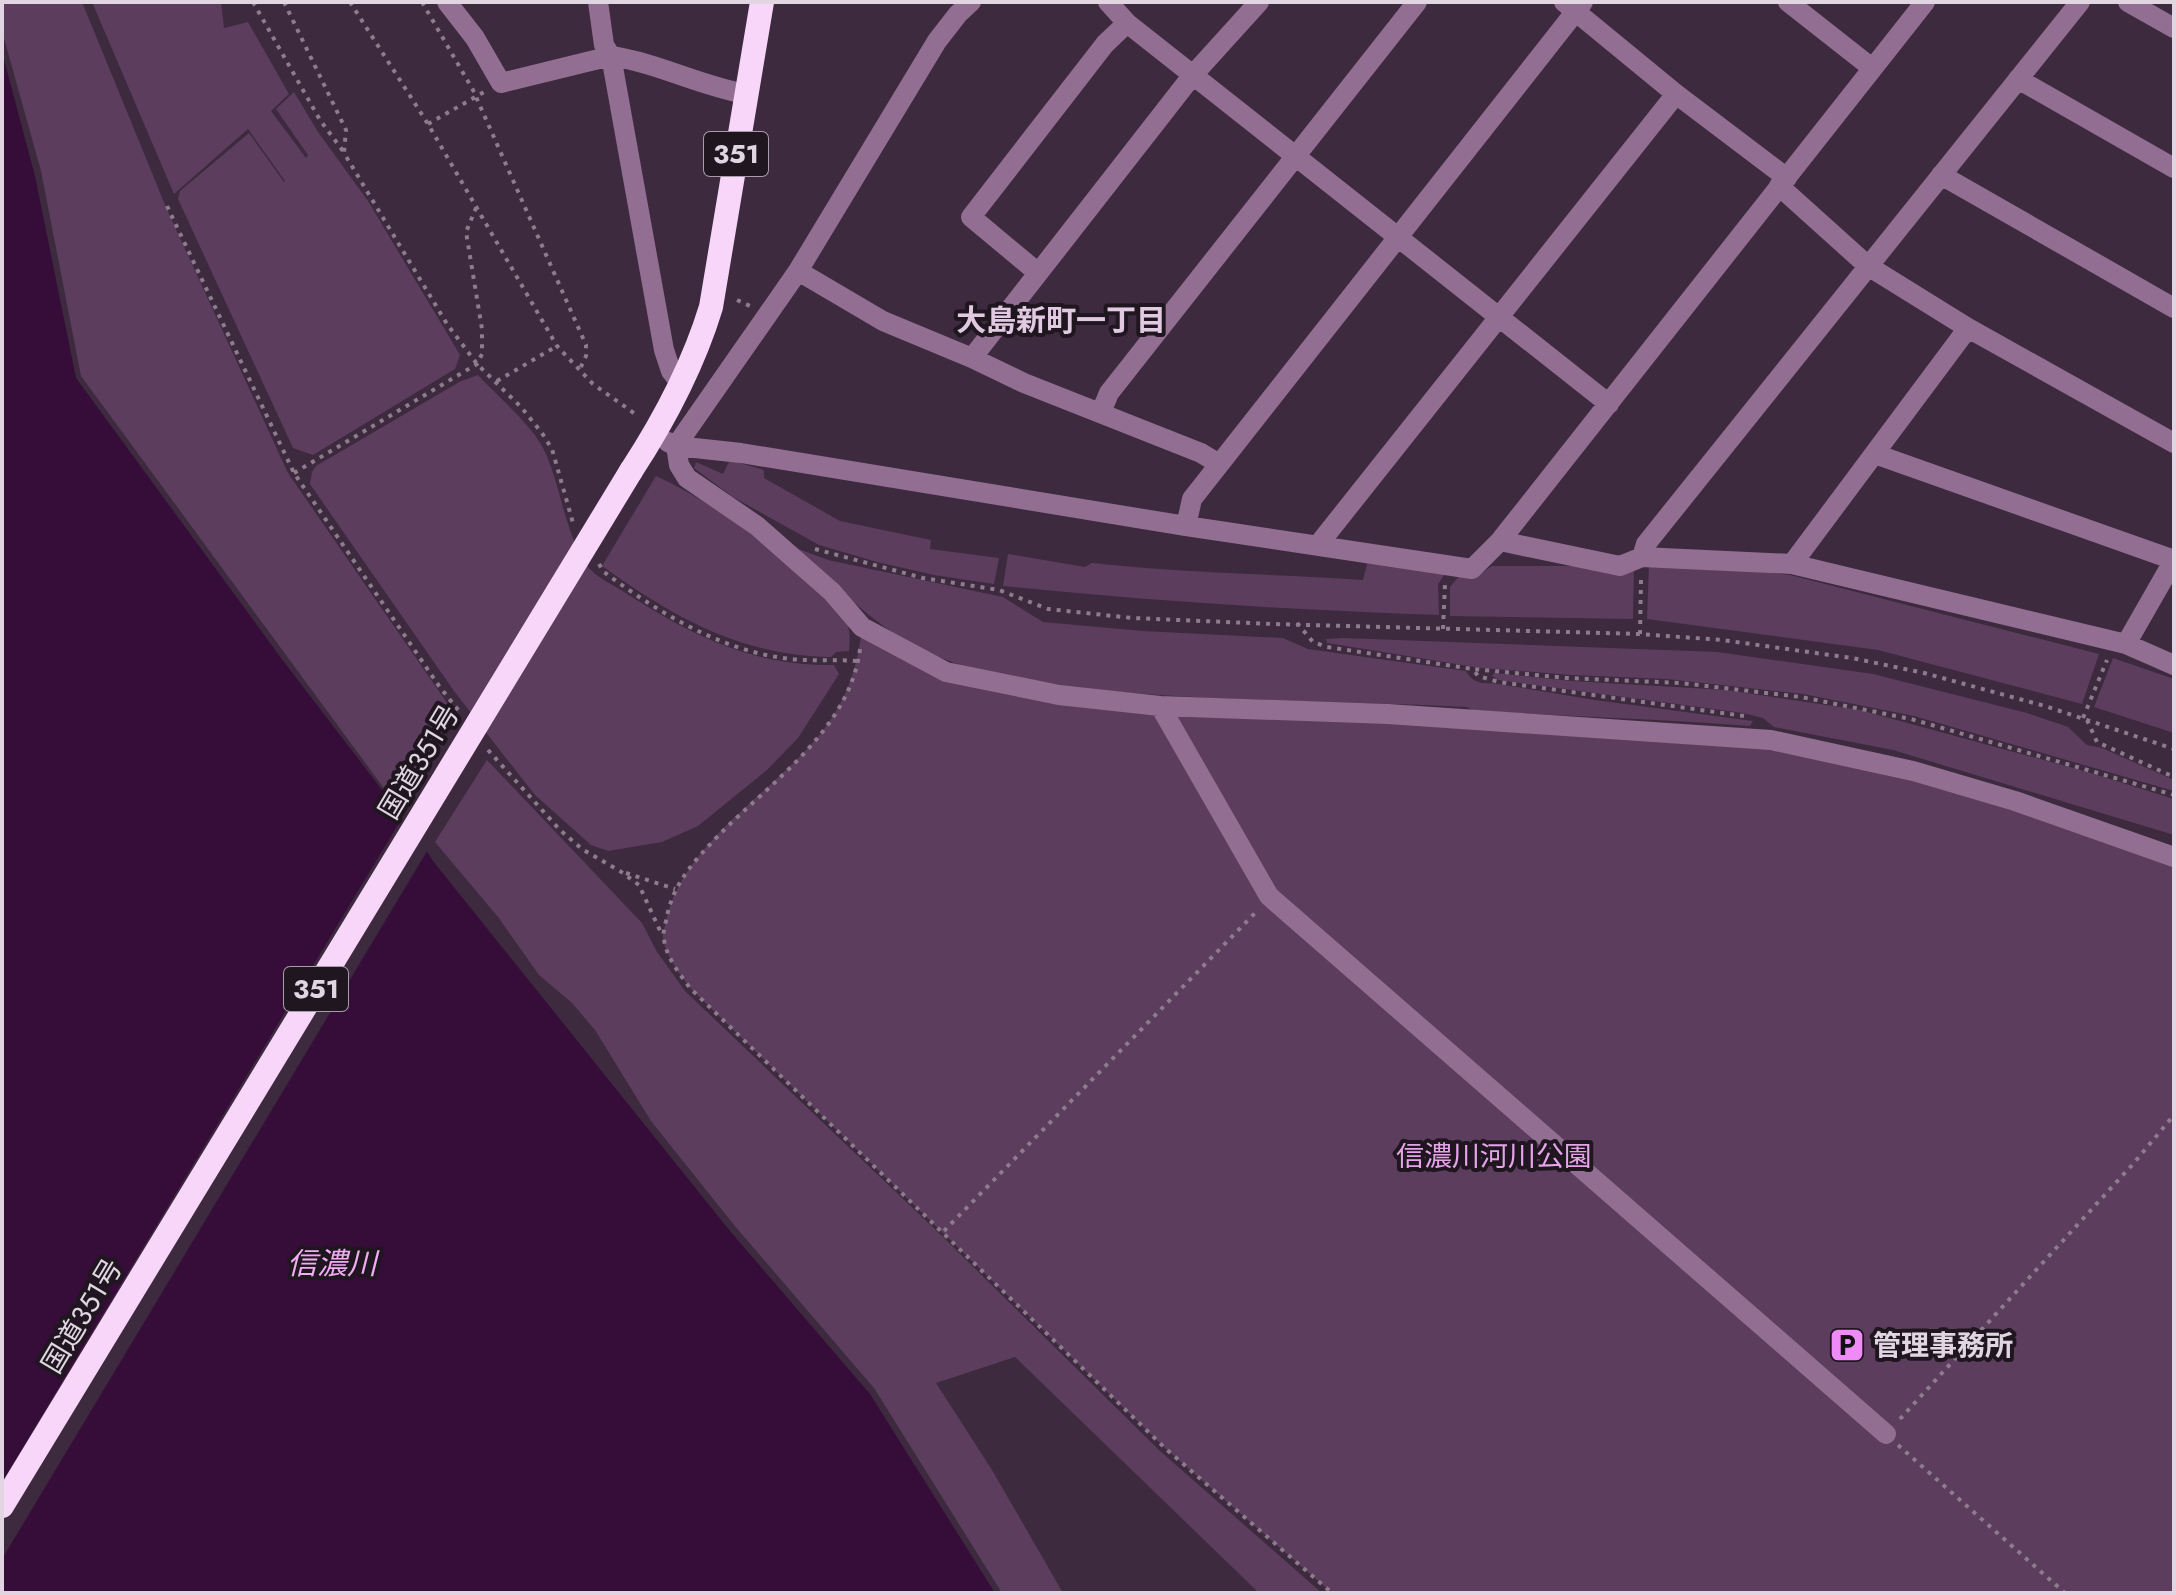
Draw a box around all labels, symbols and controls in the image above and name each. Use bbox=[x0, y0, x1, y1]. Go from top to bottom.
road number: 351 bbox=[704, 132, 768, 176]
district label: 大島新町一丁目 bbox=[956, 299, 1166, 342]
street label: 国道351号 bbox=[369, 697, 469, 827]
road number: 351 bbox=[284, 967, 348, 1011]
park label: 信濃川河川公園 bbox=[1396, 1136, 1592, 1177]
water label: 信濃川 bbox=[287, 1242, 380, 1285]
street label: 国道351号 bbox=[32, 1251, 132, 1381]
place label: 管理事務所 bbox=[1873, 1325, 2013, 1366]
parking icon: 管理事務所 bbox=[1828, 1326, 1866, 1364]

